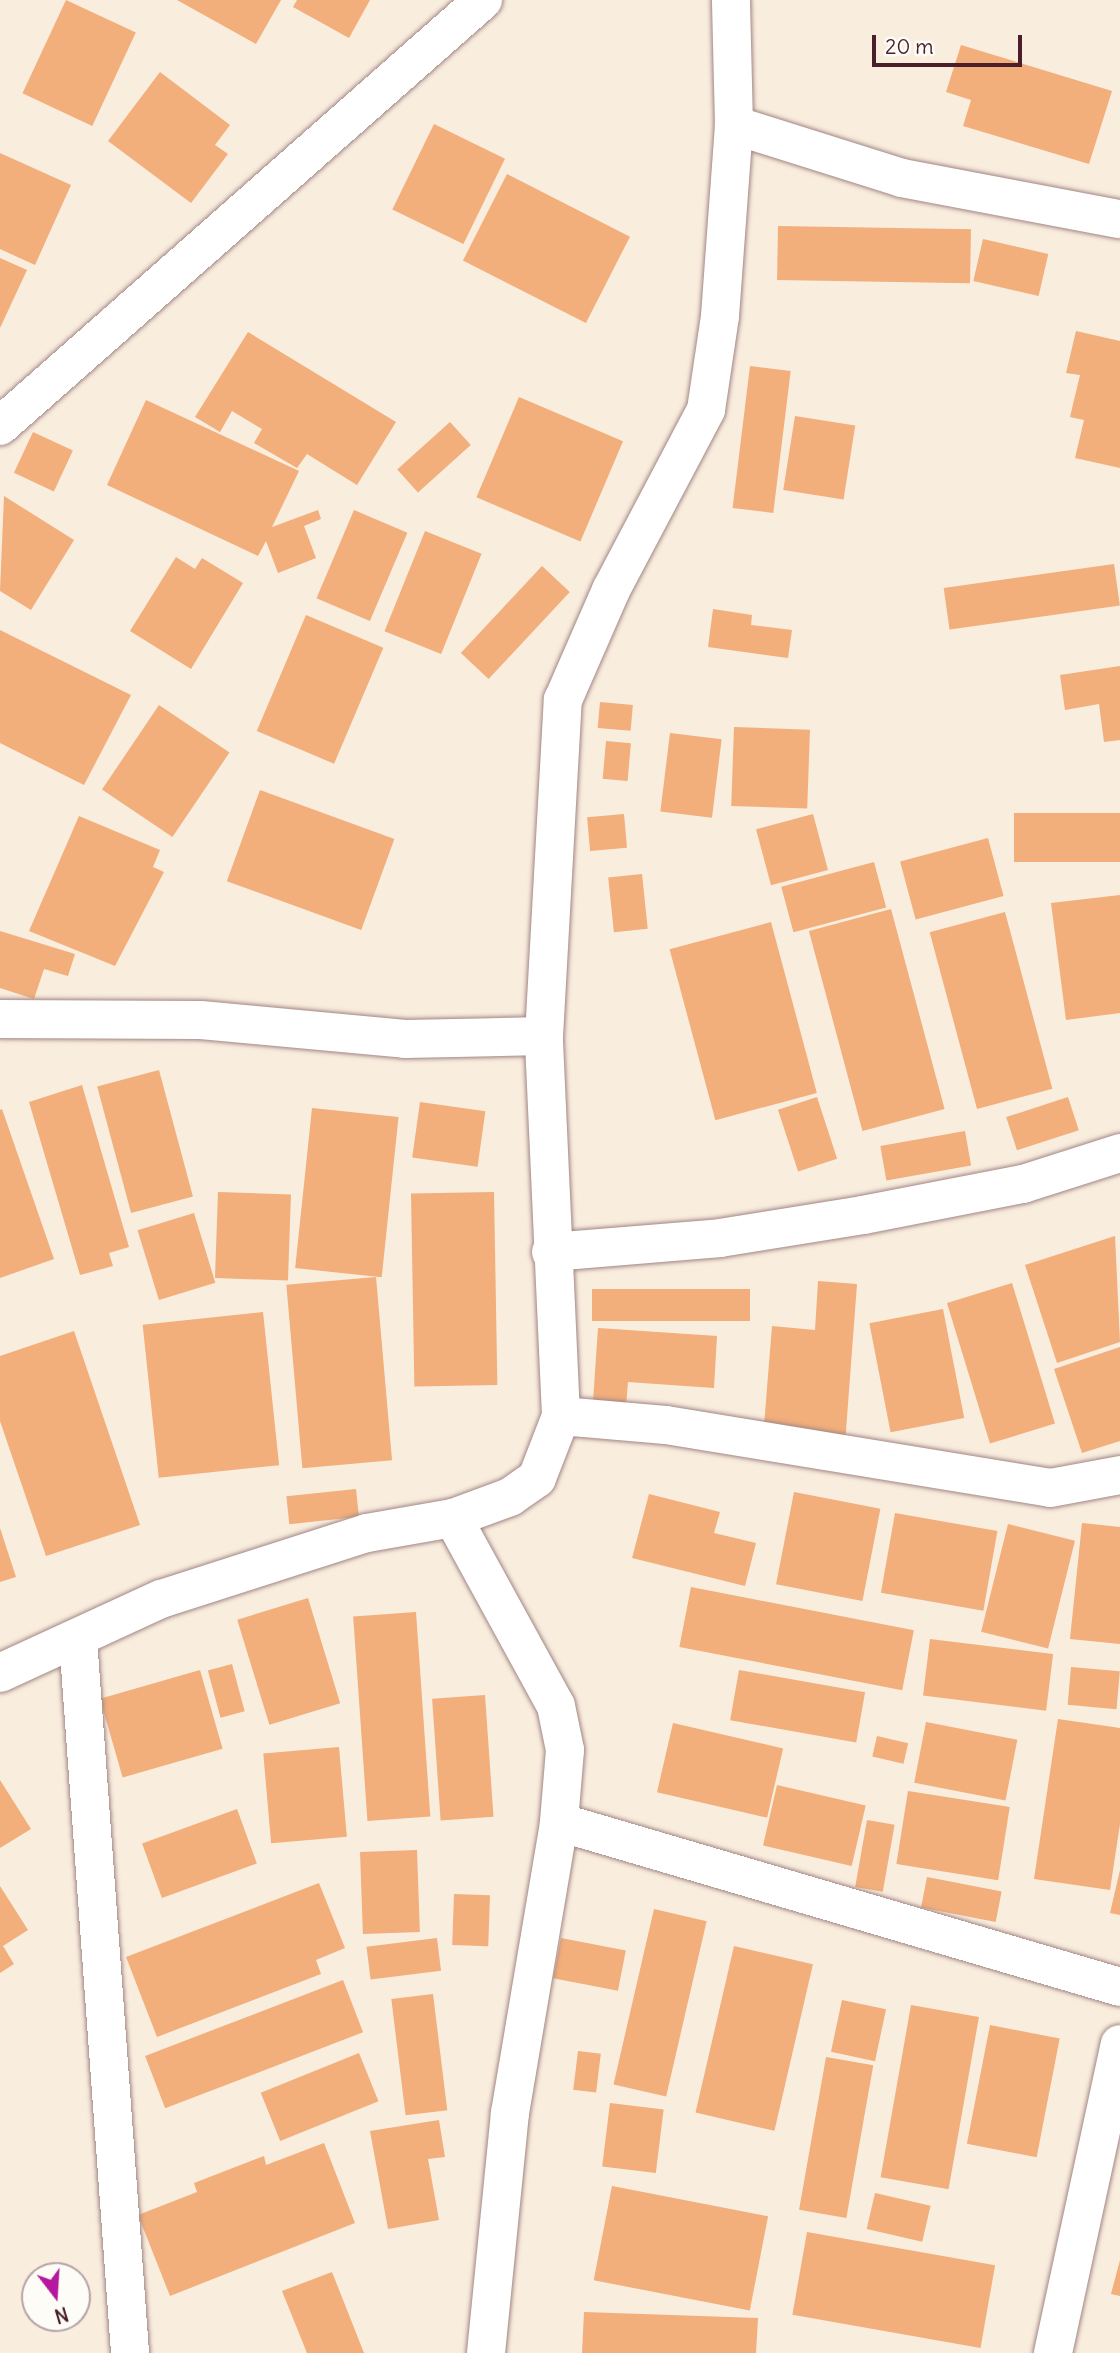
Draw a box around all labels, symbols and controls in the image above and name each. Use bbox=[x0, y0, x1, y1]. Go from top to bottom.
scale bar bbox=[875, 21, 1026, 65]
text: 20 m bbox=[885, 33, 934, 60]
north arrow bbox=[21, 2262, 91, 2332]
text: N bbox=[52, 2302, 71, 2329]

